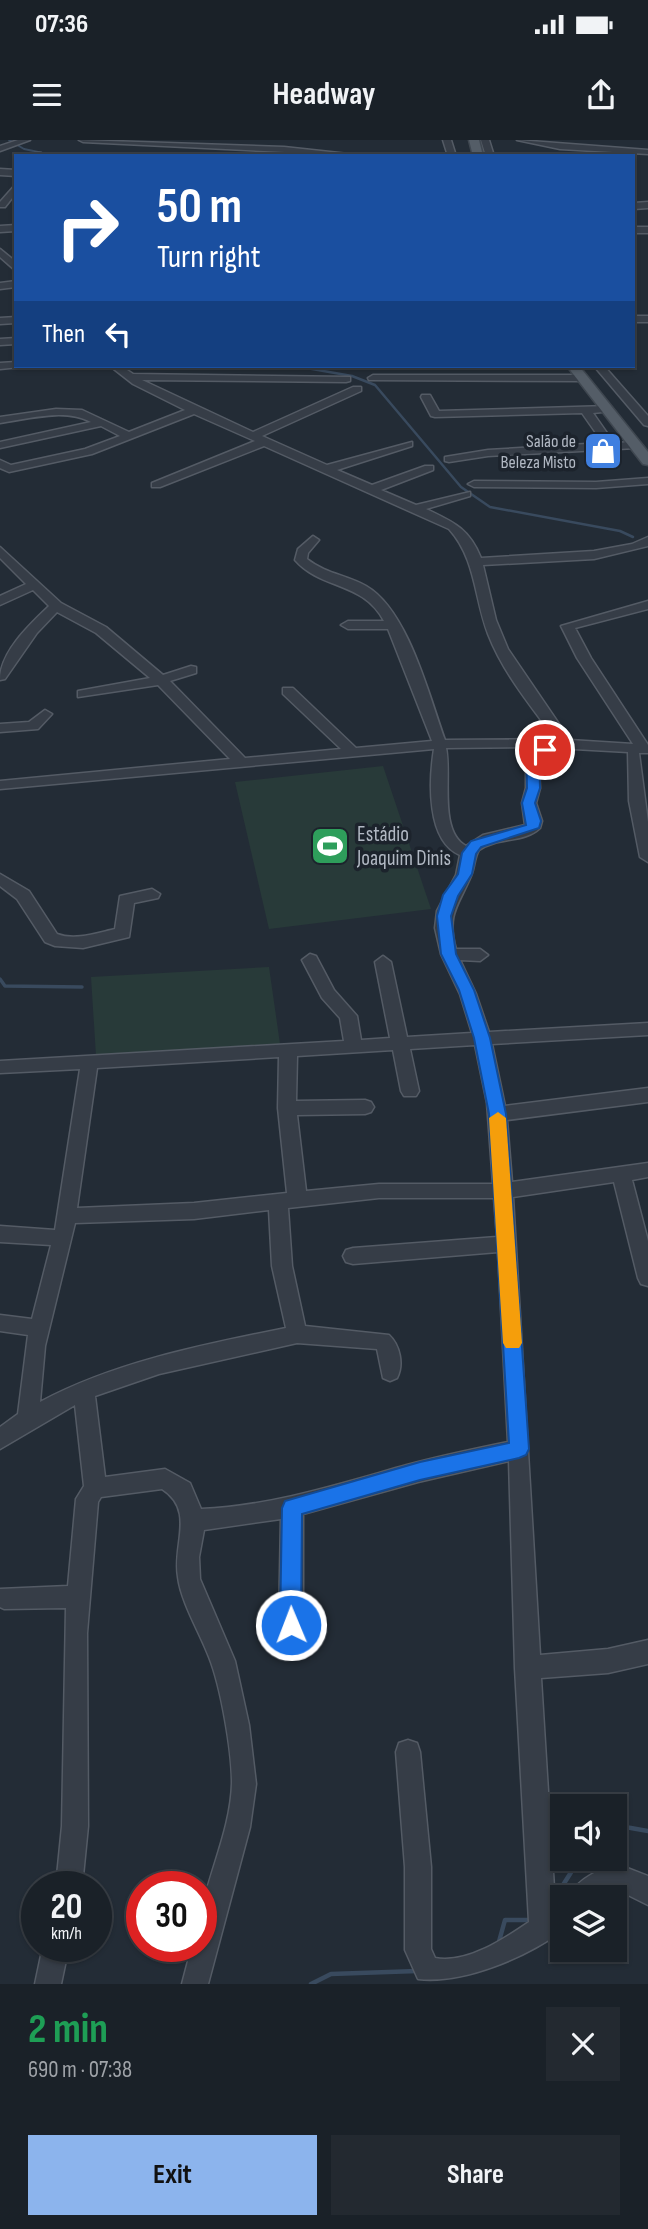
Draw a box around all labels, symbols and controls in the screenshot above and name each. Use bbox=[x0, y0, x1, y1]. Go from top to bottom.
text: 07:36 bbox=[35, 9, 88, 40]
text: Headway bbox=[273, 75, 375, 114]
icon: menu bbox=[28, 76, 66, 114]
icon: share bbox=[582, 76, 620, 114]
text: 50 m bbox=[157, 178, 242, 237]
icon: right bbox=[42, 182, 133, 273]
text: Turn right bbox=[157, 238, 261, 277]
icon: left bbox=[99, 315, 137, 353]
text: Then bbox=[42, 319, 85, 350]
shop icon: Salão de Beleza Misto bbox=[582, 430, 624, 472]
place label: Salão de Beleza Misto bbox=[501, 431, 576, 473]
pin bbox=[515, 720, 575, 780]
icon: arrive bbox=[526, 731, 564, 769]
place label: Estádio Joaquim Dinis bbox=[356, 822, 451, 871]
sports icon: Estádio Joaquim Dinis bbox=[309, 825, 351, 867]
position arrow bbox=[254, 1588, 328, 1662]
map controls bbox=[550, 1794, 627, 1962]
button: sound bbox=[550, 1794, 627, 1871]
speed limit sign: 30 bbox=[126, 1871, 217, 1962]
button: layers bbox=[550, 1885, 627, 1962]
text: 20 bbox=[51, 1886, 83, 1929]
text: km/h bbox=[51, 1923, 82, 1944]
text: 2 min bbox=[28, 2004, 108, 2055]
button: close bbox=[546, 2007, 620, 2081]
text: 690 m · 07:38 bbox=[28, 2056, 132, 2084]
button: Exit bbox=[28, 2135, 317, 2215]
button: Share bbox=[331, 2135, 620, 2215]

